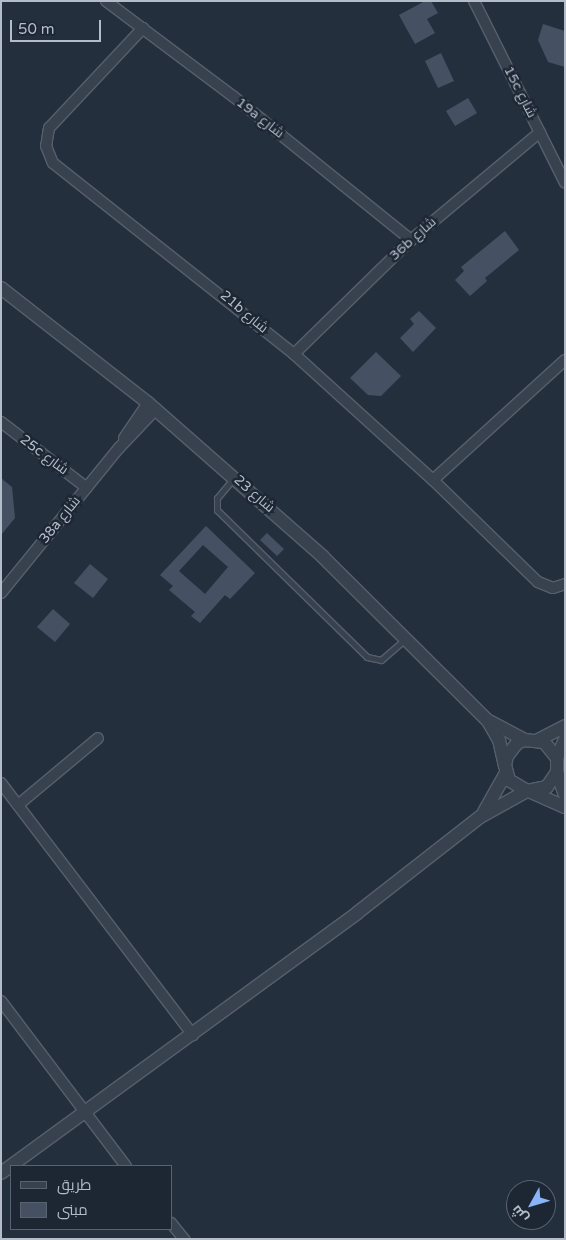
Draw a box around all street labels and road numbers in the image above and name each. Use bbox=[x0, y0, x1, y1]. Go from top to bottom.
street label: 15c شارع bbox=[500, 63, 540, 121]
street label: 19a شارع bbox=[233, 94, 287, 142]
street label: 36b شارع bbox=[386, 214, 440, 264]
street label: 21b شارع bbox=[217, 287, 271, 337]
street label: 25c شارع bbox=[17, 431, 71, 479]
street label: شارع 23 bbox=[230, 472, 278, 516]
street label: 38a شارع bbox=[36, 493, 84, 547]

